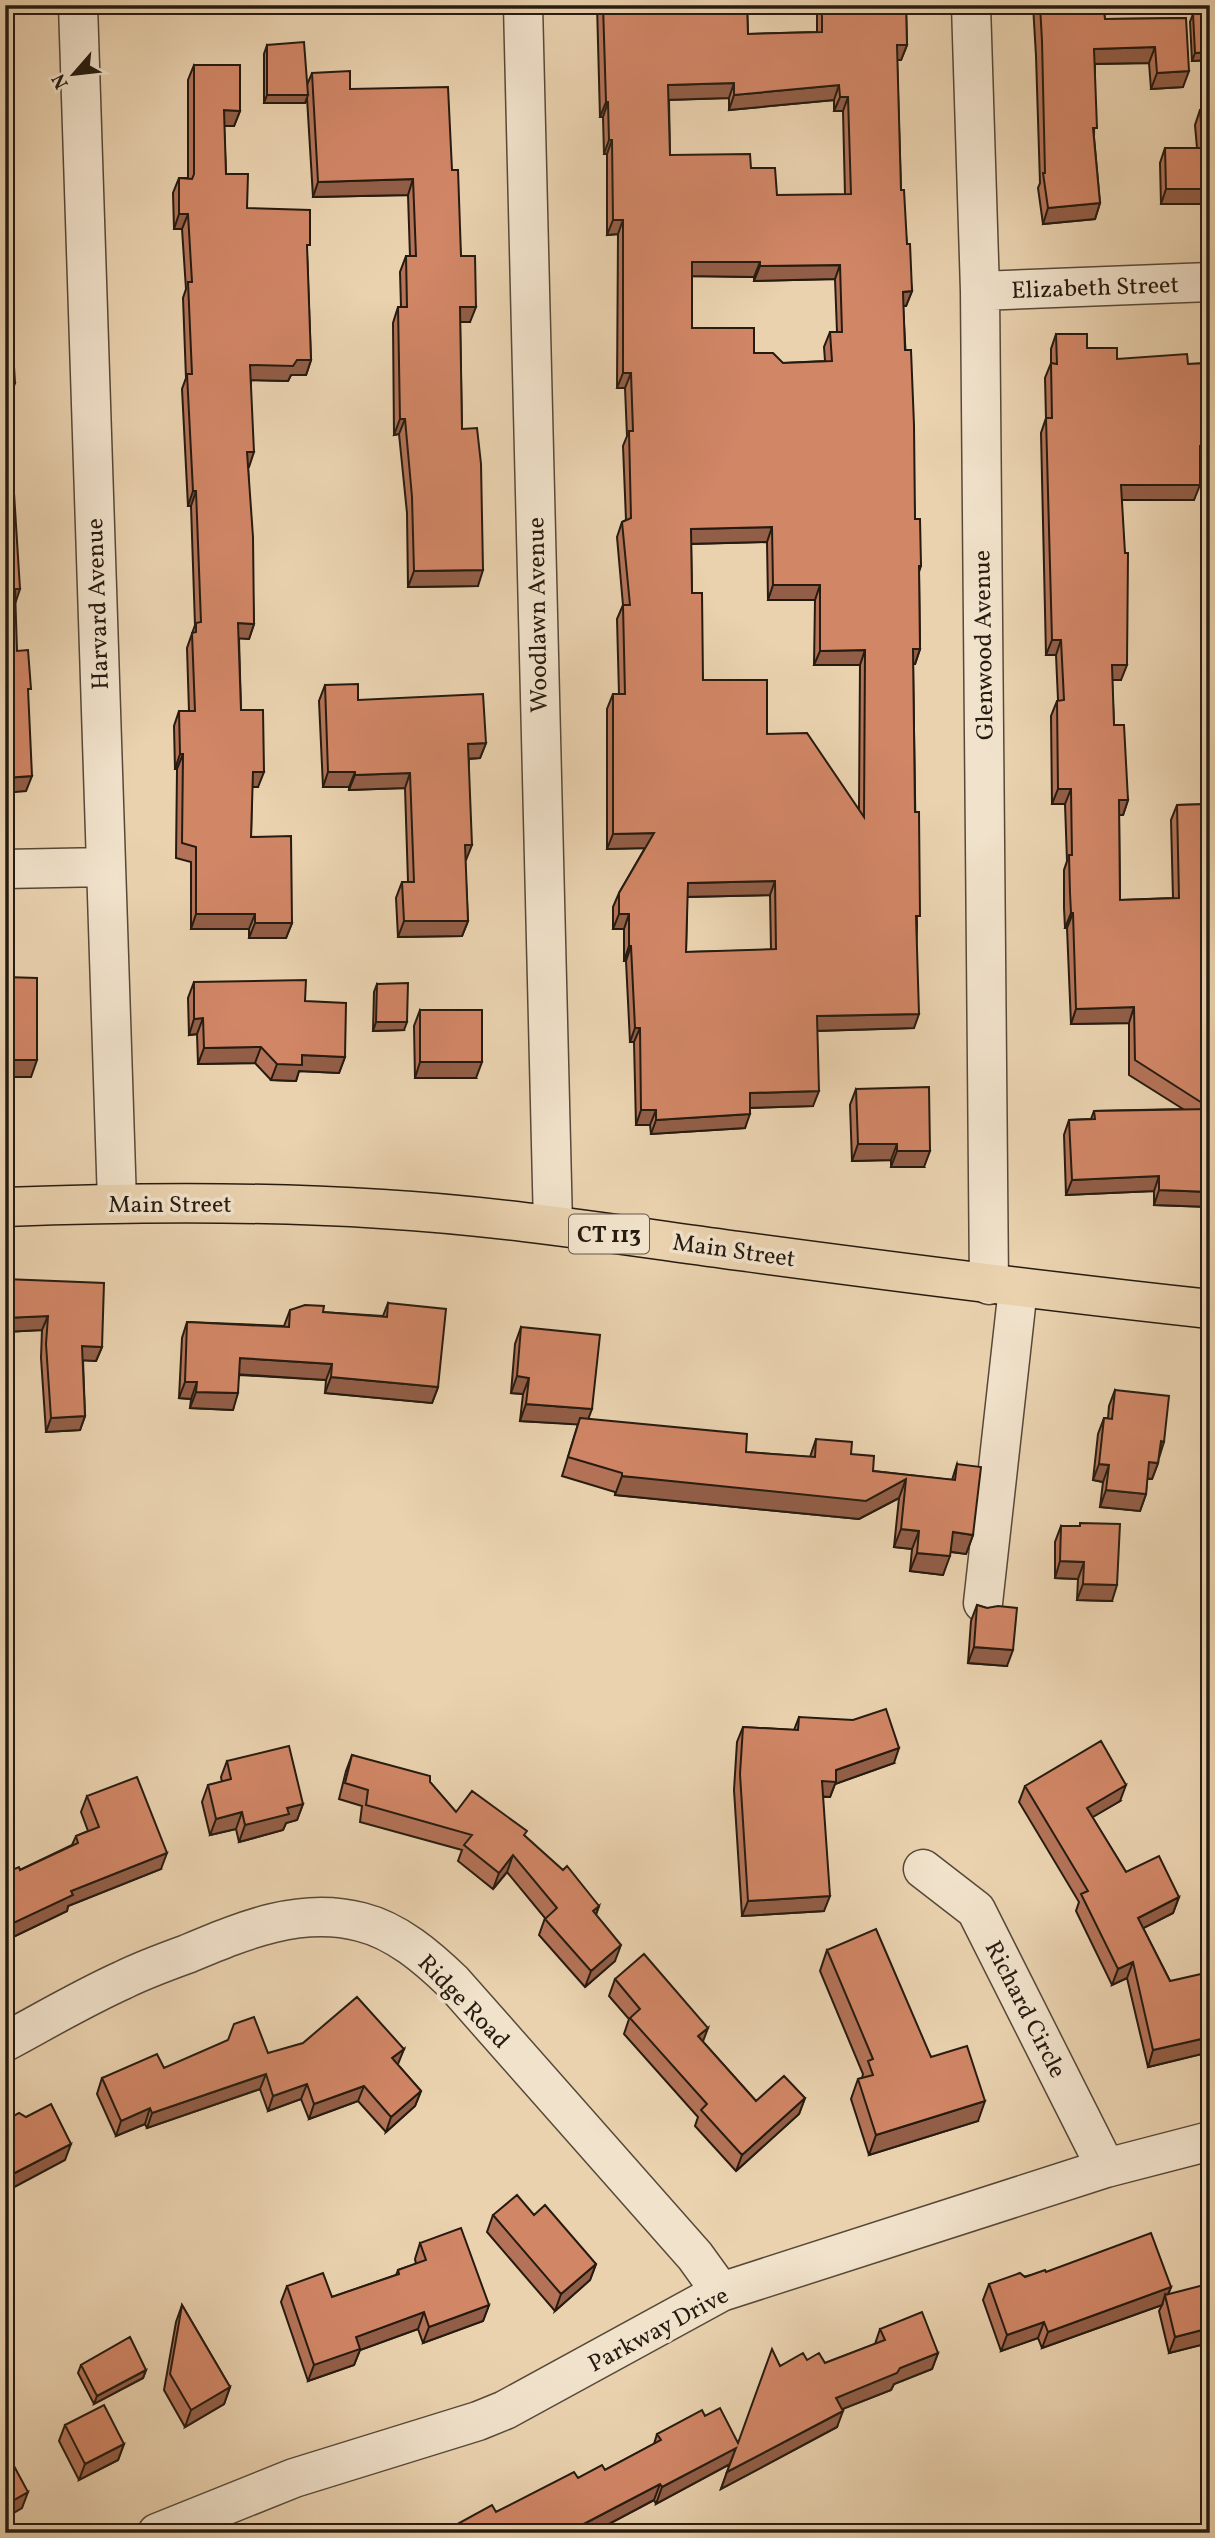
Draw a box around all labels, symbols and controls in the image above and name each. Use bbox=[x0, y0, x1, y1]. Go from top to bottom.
north arrow bbox=[38, 38, 108, 108]
text: N bbox=[46, 69, 75, 93]
street label: Elizabeth Street bbox=[1011, 269, 1179, 309]
street label: Woodlawn Avenue bbox=[520, 517, 558, 713]
street label: Harvard Avenue bbox=[79, 518, 119, 690]
street label: Glenwood Avenue bbox=[966, 550, 1004, 740]
street label: Main Street bbox=[108, 1189, 232, 1223]
road number: CT 113 bbox=[569, 1214, 649, 1254]
street label: Main Street bbox=[670, 1227, 797, 1277]
street label: Richard Circle bbox=[975, 1935, 1073, 2084]
street label: Ridge Road bbox=[409, 1947, 516, 2057]
street label: Parkway Drive bbox=[583, 2279, 735, 2382]

